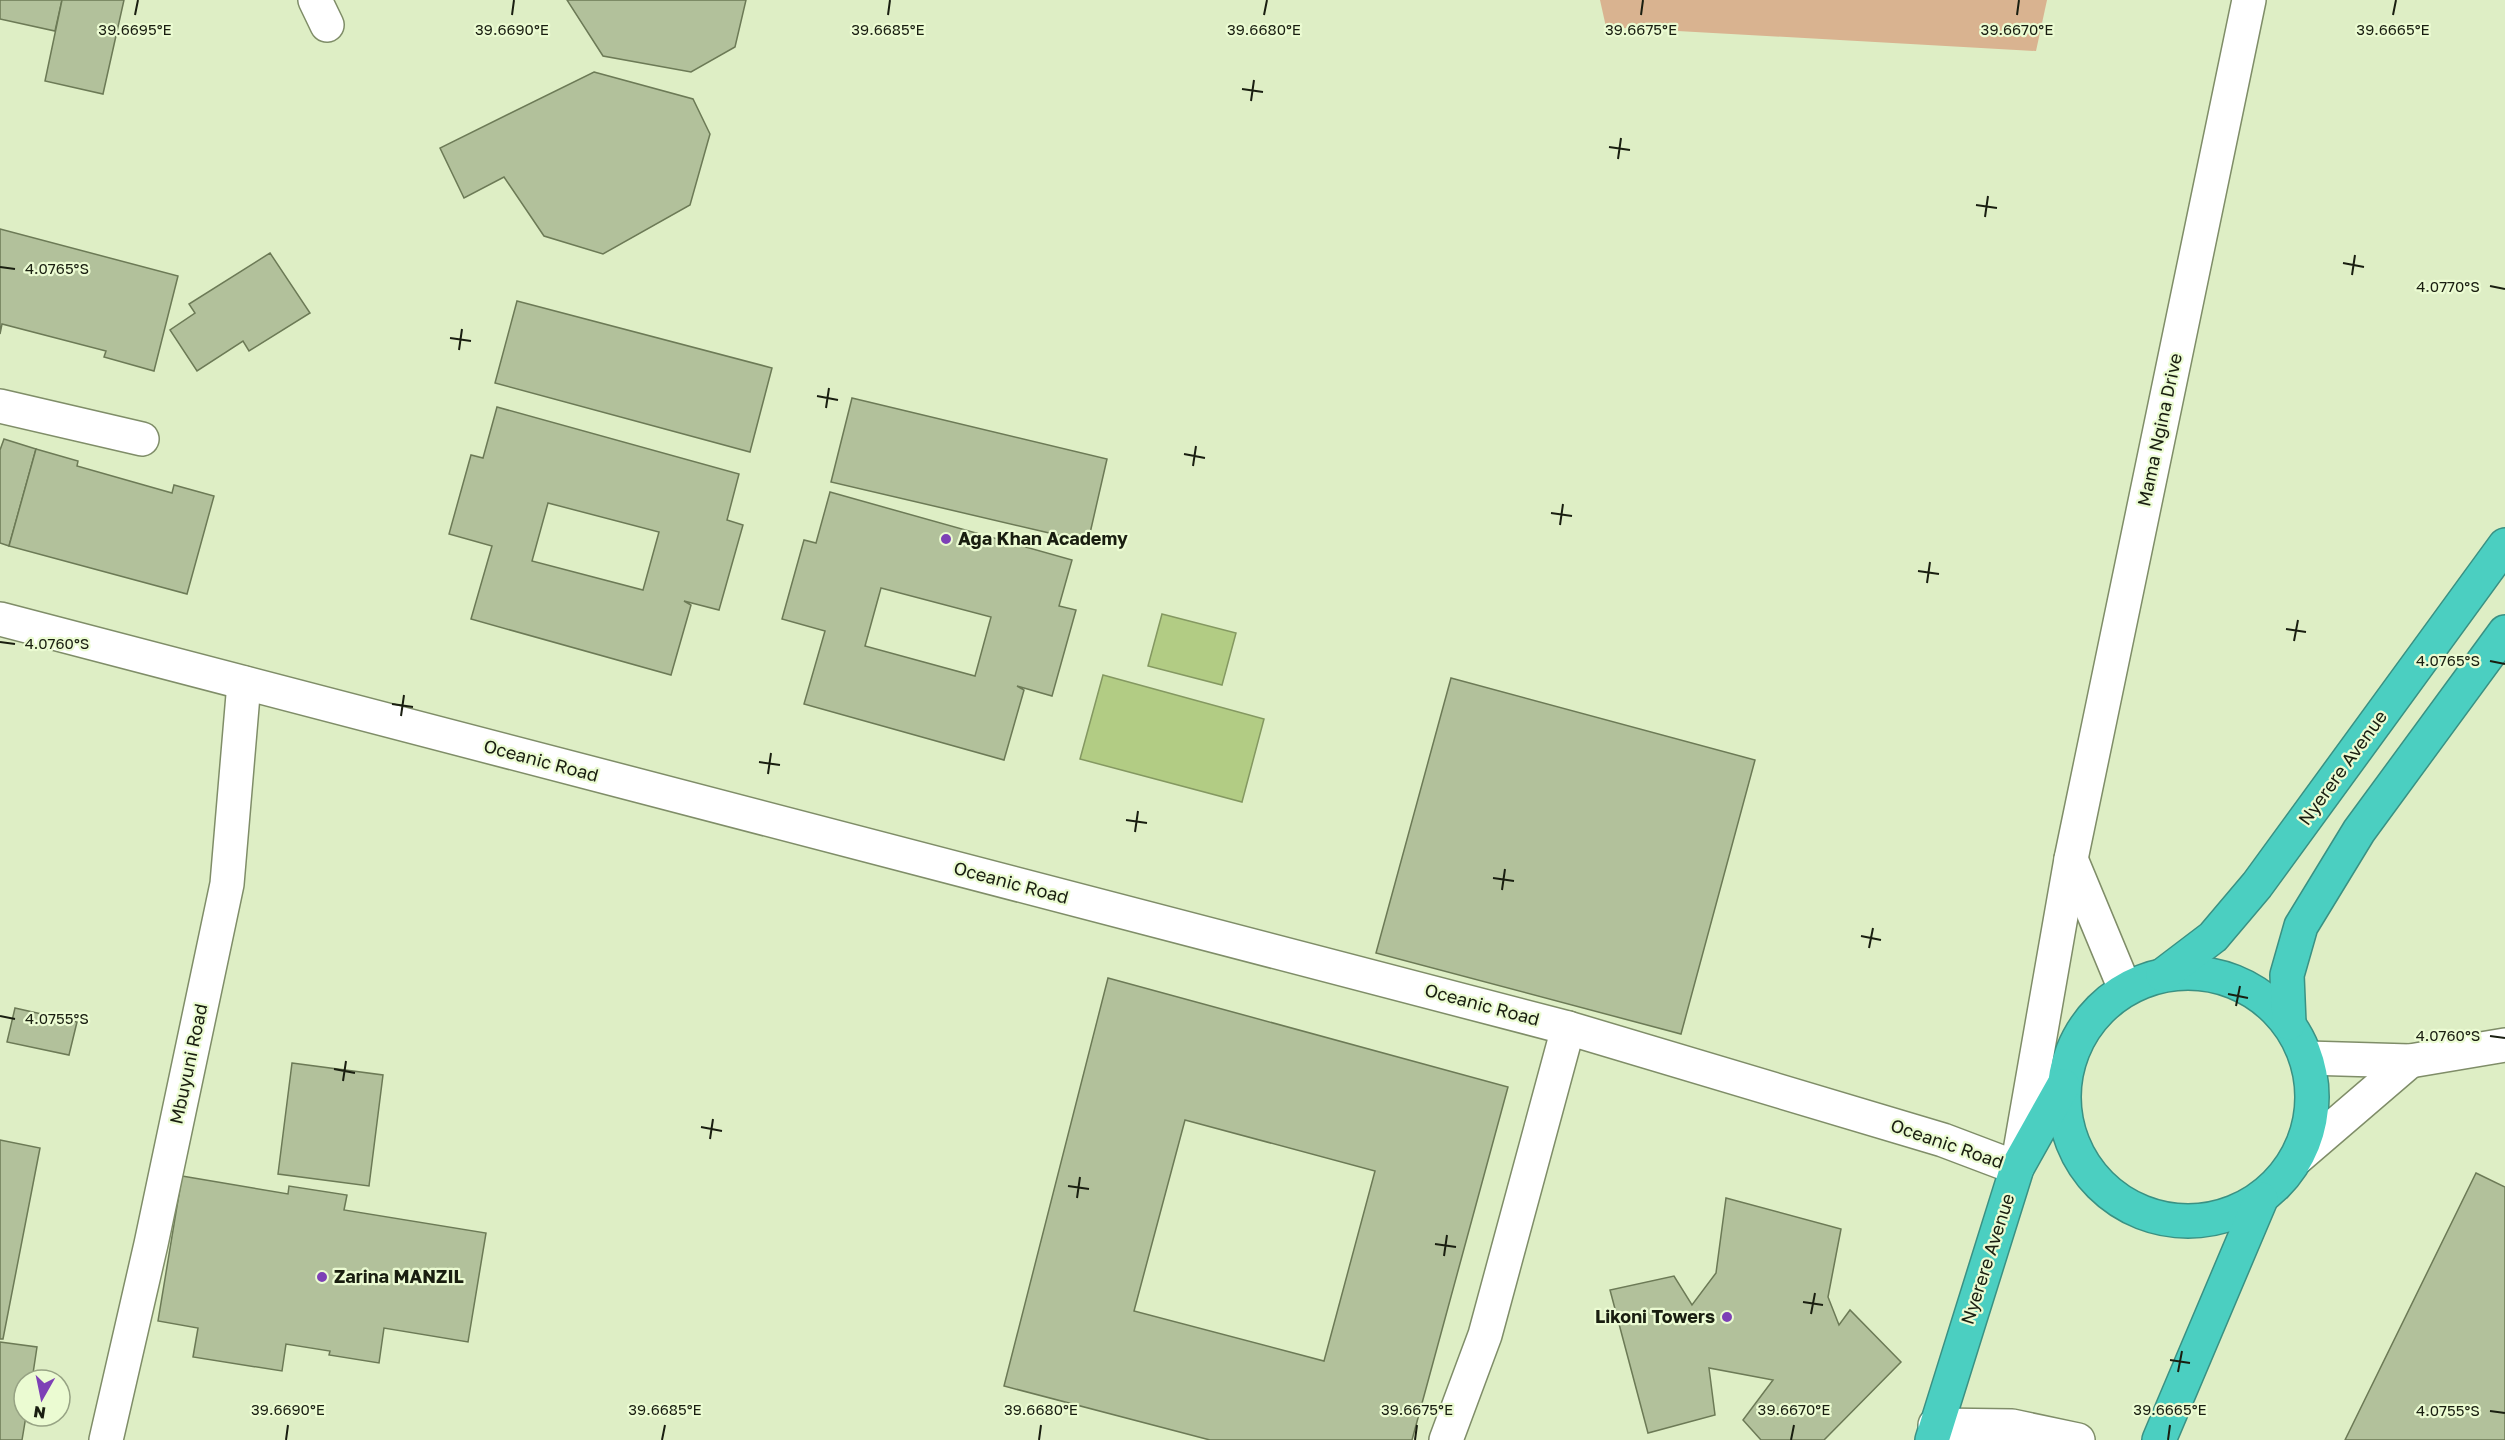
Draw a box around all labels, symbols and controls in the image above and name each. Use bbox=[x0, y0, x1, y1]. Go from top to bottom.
text: 39.6695°E bbox=[98, 20, 172, 38]
text: 39.6690°E bbox=[475, 20, 549, 38]
text: 39.6685°E bbox=[851, 20, 925, 38]
text: 39.6680°E bbox=[1227, 20, 1301, 38]
text: 39.6675°E bbox=[1605, 20, 1677, 38]
text: 39.6670°E bbox=[1981, 20, 2053, 38]
text: 39.6665°E bbox=[2356, 20, 2430, 38]
text: 4.0765°S bbox=[25, 259, 89, 277]
text: 4.0770°S bbox=[2416, 277, 2480, 295]
street label: Mama Ngina Drive bbox=[2132, 351, 2186, 508]
place label: Aga Khan Academy bbox=[958, 527, 1128, 549]
marker: Aga Khan Academy bbox=[939, 532, 953, 546]
text: 4.0760°S bbox=[25, 634, 89, 652]
text: 4.0765°S bbox=[2416, 651, 2480, 669]
street label: Nyerere Avenue bbox=[2293, 706, 2391, 829]
street label: Oceanic Road bbox=[481, 734, 601, 786]
street label: Oceanic Road bbox=[951, 856, 1071, 908]
street label: Oceanic Road bbox=[1422, 978, 1542, 1030]
street label: Mbuyuni Road bbox=[164, 1001, 212, 1126]
text: 4.0755°S bbox=[25, 1009, 89, 1027]
text: 4.0760°S bbox=[2416, 1026, 2480, 1044]
street label: Oceanic Road bbox=[1888, 1113, 2007, 1173]
street label: Nyerere Avenue bbox=[1956, 1190, 2019, 1327]
place label: Zarina MANZIL bbox=[334, 1265, 464, 1287]
marker: Zarina MANZIL bbox=[315, 1270, 329, 1284]
place label: Likoni Towers bbox=[1595, 1305, 1715, 1327]
marker: Likoni Towers bbox=[1720, 1310, 1734, 1324]
north arrow bbox=[12, 1368, 72, 1428]
text: 39.6690°E bbox=[251, 1400, 325, 1418]
text: 39.6685°E bbox=[628, 1400, 702, 1418]
text: 39.6680°E bbox=[1004, 1400, 1078, 1418]
text: 39.6675°E bbox=[1381, 1400, 1453, 1418]
text: 39.6670°E bbox=[1758, 1400, 1830, 1418]
text: 39.6665°E bbox=[2133, 1400, 2207, 1418]
text: 4.0755°S bbox=[2416, 1401, 2480, 1419]
text: N bbox=[32, 1402, 47, 1424]

